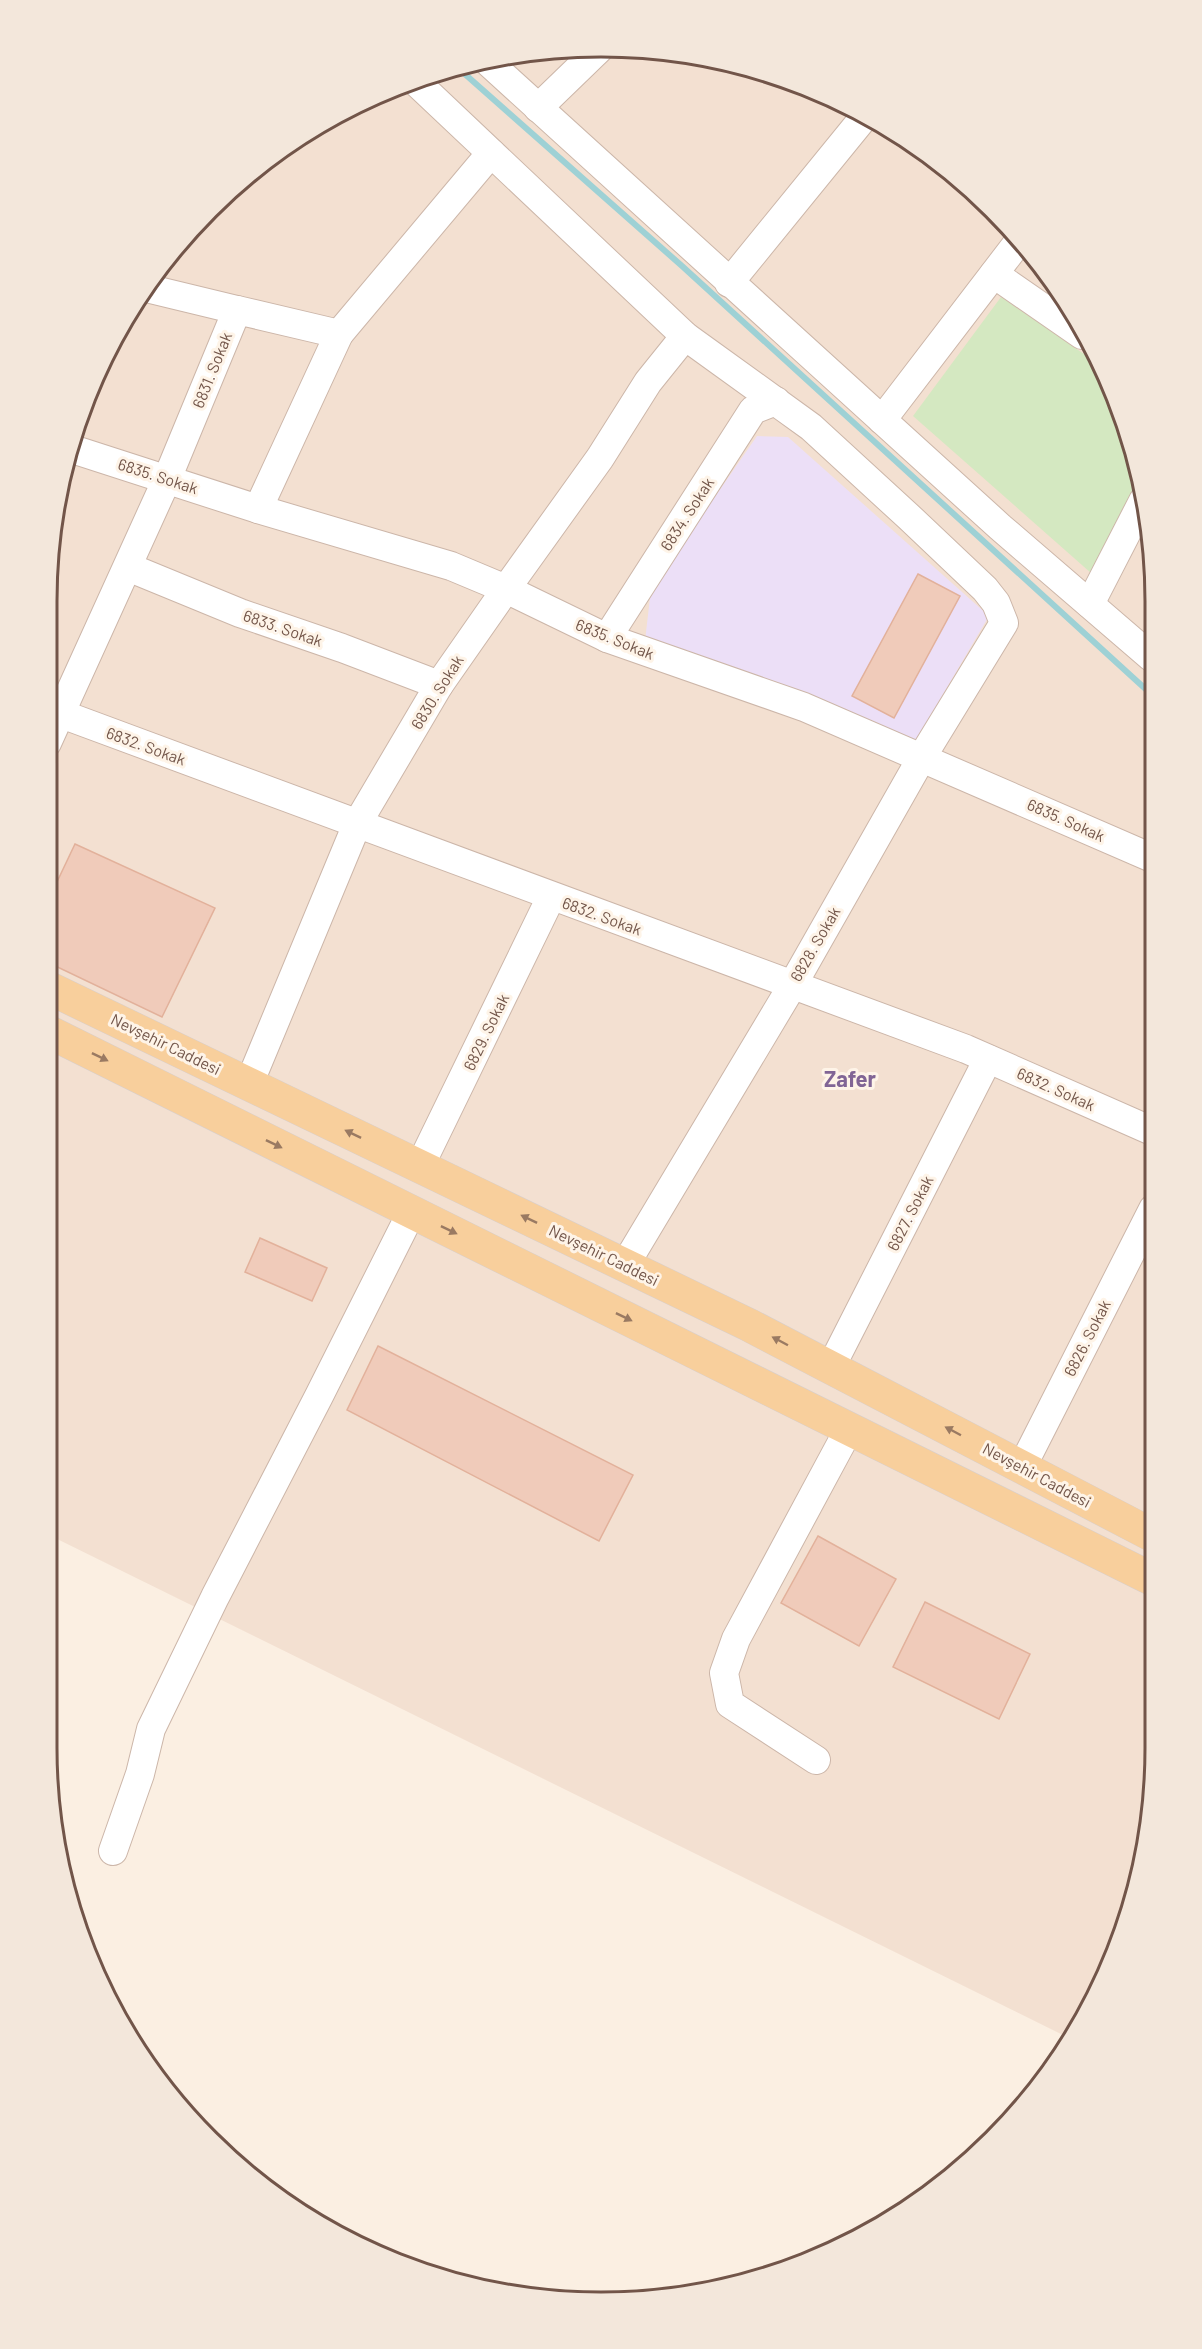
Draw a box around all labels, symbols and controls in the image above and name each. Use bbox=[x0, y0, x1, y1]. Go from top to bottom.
street label: 6831. Sokak bbox=[188, 329, 235, 411]
street label: 6835. Sokak bbox=[116, 454, 200, 497]
street label: 6834. Sokak bbox=[656, 474, 717, 554]
street label: 6833. Sokak bbox=[241, 605, 325, 650]
street label: 6835. Sokak bbox=[573, 614, 657, 663]
street label: 6830. Sokak bbox=[406, 651, 467, 732]
street label: 6832. Sokak bbox=[104, 722, 188, 769]
street label: 6835. Sokak bbox=[1025, 794, 1108, 845]
street label: 6832. Sokak bbox=[560, 892, 644, 939]
street label: 6828. Sokak bbox=[786, 903, 844, 985]
street label: 6829. Sokak bbox=[459, 990, 512, 1073]
street label: Nevşehir Caddesi bbox=[108, 1009, 224, 1078]
one-way arrow bbox=[91, 1052, 108, 1062]
street label: 6832. Sokak bbox=[1014, 1063, 1098, 1114]
district label: Zafer bbox=[824, 1065, 877, 1091]
one-way arrow bbox=[345, 1129, 362, 1139]
one-way arrow bbox=[266, 1139, 283, 1148]
street label: 6827. Sokak bbox=[883, 1172, 937, 1254]
one-way arrow bbox=[520, 1214, 538, 1224]
street label: Nevşehir Caddesi bbox=[546, 1220, 662, 1289]
one-way arrow bbox=[441, 1225, 458, 1235]
street label: 6826. Sokak bbox=[1059, 1296, 1114, 1379]
one-way arrow bbox=[615, 1312, 632, 1321]
one-way arrow bbox=[771, 1336, 788, 1346]
one-way arrow bbox=[944, 1426, 961, 1436]
street label: Nevşehir Caddesi bbox=[980, 1438, 1095, 1511]

